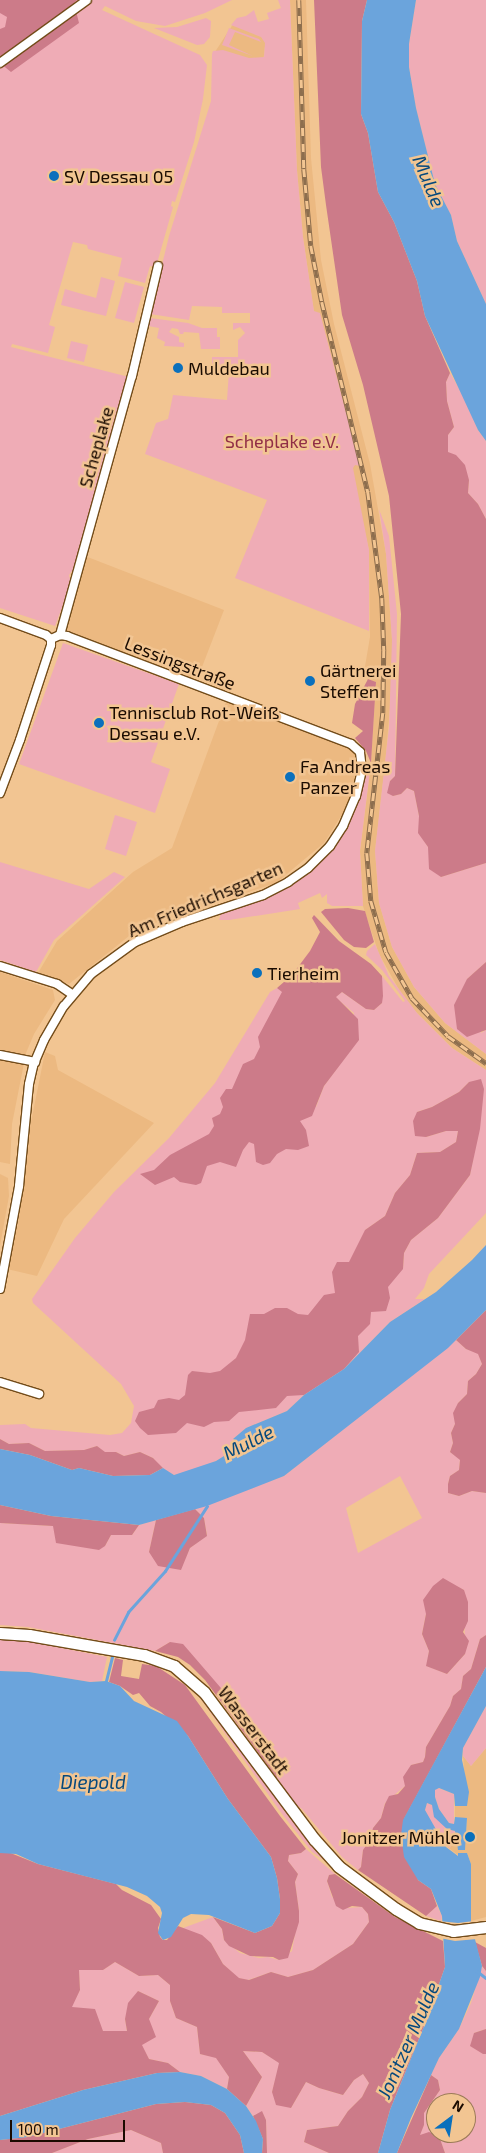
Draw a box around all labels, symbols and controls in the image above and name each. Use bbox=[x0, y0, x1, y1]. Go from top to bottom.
water label: Mulde bbox=[408, 152, 450, 210]
place label: SV Dessau 05 bbox=[64, 165, 174, 187]
marker: SV Dessau 05 bbox=[48, 170, 60, 182]
place label: Muldebau bbox=[188, 357, 270, 379]
marker: Muldebau bbox=[172, 362, 184, 374]
street label: Scheplake bbox=[74, 404, 118, 490]
park label: Scheplake e.V. bbox=[225, 430, 339, 452]
street label: Lessingstraße bbox=[121, 632, 239, 694]
place label: Gärtnerei Steffen bbox=[320, 660, 396, 702]
marker: Gärtnerei Steffen bbox=[304, 675, 316, 687]
place label: Tennisclub Rot-Weiß Dessau e.V. bbox=[109, 702, 279, 744]
marker: Tennisclub Rot-Weiß Dessau e.V. bbox=[93, 717, 105, 729]
place label: Fa Andreas Panzer bbox=[300, 756, 391, 799]
marker: Fa Andreas Panzer bbox=[284, 771, 296, 783]
street label: Am Friedrichsgarten bbox=[124, 857, 286, 941]
place label: Tierheim bbox=[267, 962, 339, 984]
marker: Tierheim bbox=[251, 967, 263, 979]
water label: Mulde bbox=[219, 1420, 277, 1464]
street label: Wasserstadt bbox=[214, 1682, 294, 1778]
water label: Diepold bbox=[60, 1771, 126, 1793]
place label: Jonitzer Mühle bbox=[340, 1826, 460, 1848]
marker: Jonitzer Mühle bbox=[464, 1831, 476, 1843]
water label: Jonitzer Mulde bbox=[372, 1978, 444, 2102]
north arrow bbox=[426, 2093, 476, 2143]
text: N bbox=[450, 2096, 467, 2115]
scale bar bbox=[12, 2110, 128, 2142]
text: 100 m bbox=[18, 2120, 59, 2138]

